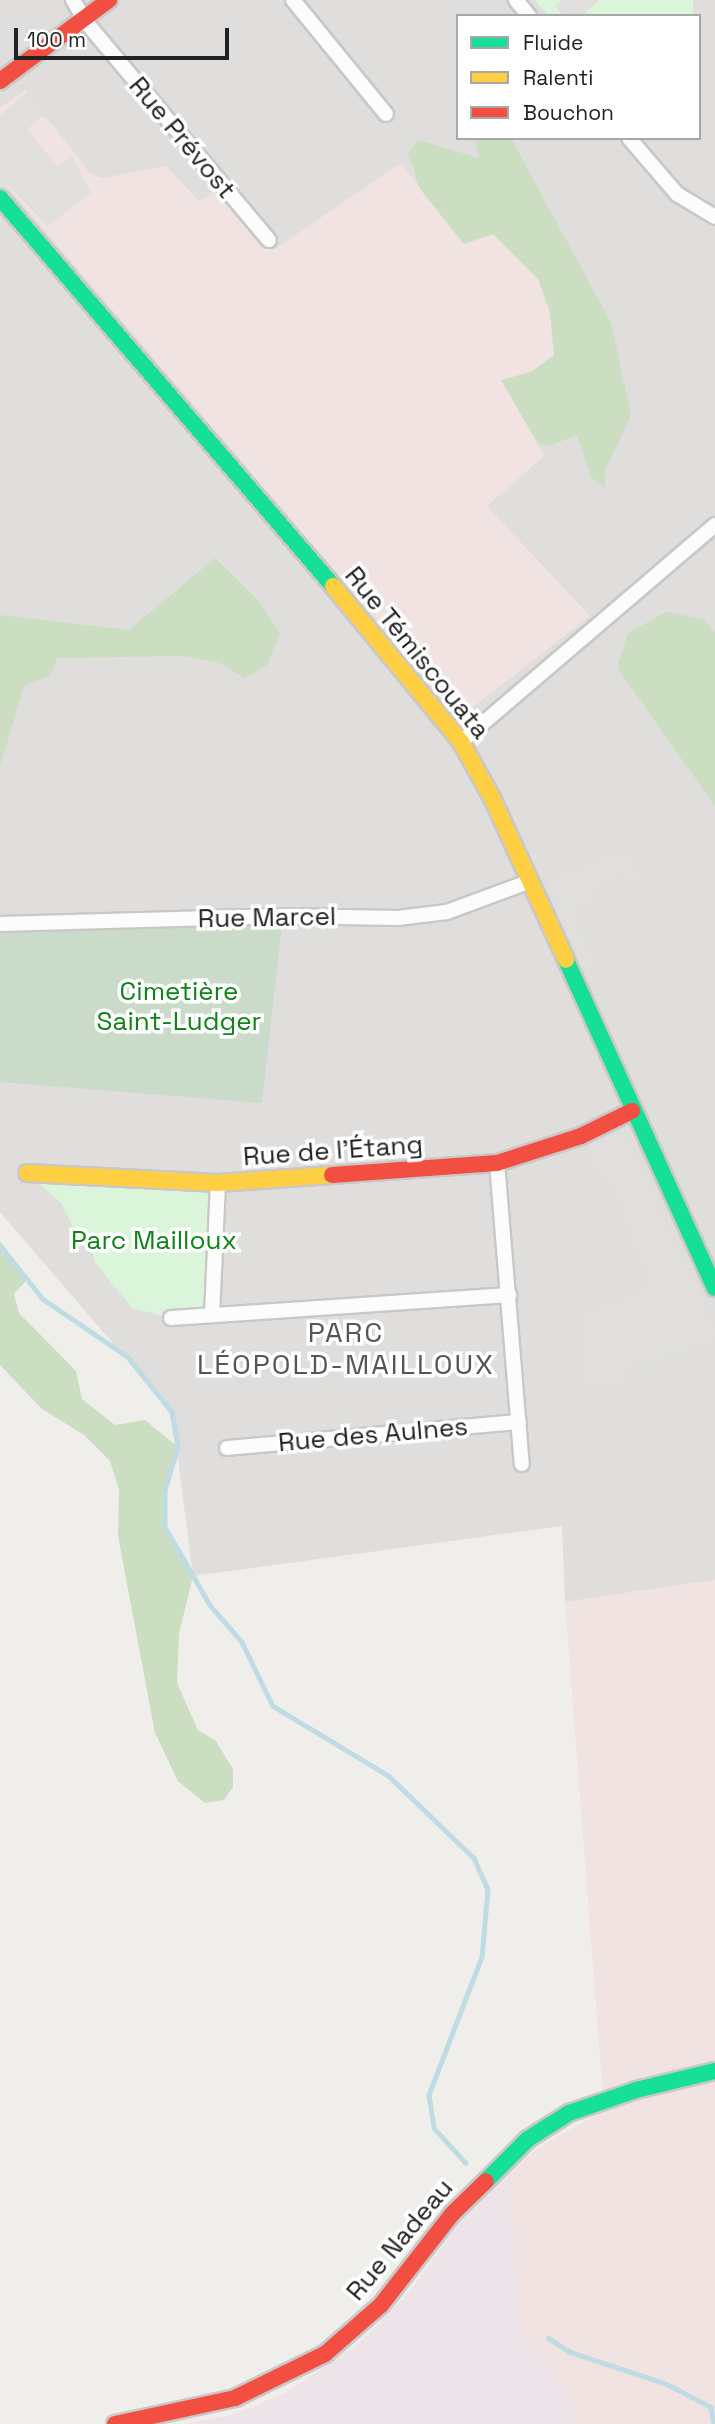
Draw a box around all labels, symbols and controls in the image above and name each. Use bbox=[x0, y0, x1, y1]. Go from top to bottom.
scale bar bbox=[18, 14, 233, 58]
legend bbox=[456, 14, 701, 140]
text: 100 m bbox=[27, 26, 86, 53]
text: Fluide bbox=[523, 29, 583, 56]
text: Ralenti bbox=[523, 64, 593, 91]
street label: Rue Prévost bbox=[122, 71, 242, 205]
text: Bouchon bbox=[523, 99, 614, 126]
street label: Rue Témiscouata bbox=[338, 560, 496, 746]
street label: Rue Marcel bbox=[198, 901, 336, 935]
park label: Cimetière Saint-Ludger bbox=[97, 976, 261, 1038]
street label: Rue de l'Étang bbox=[242, 1129, 424, 1173]
park label: Parc Mailloux bbox=[71, 1225, 237, 1257]
district label: PARC LÉOPOLD-MAILLOUX bbox=[199, 1315, 493, 1381]
street label: Rue des Aulnes bbox=[277, 1411, 469, 1459]
street label: Rue Nadeau bbox=[340, 2173, 460, 2307]

